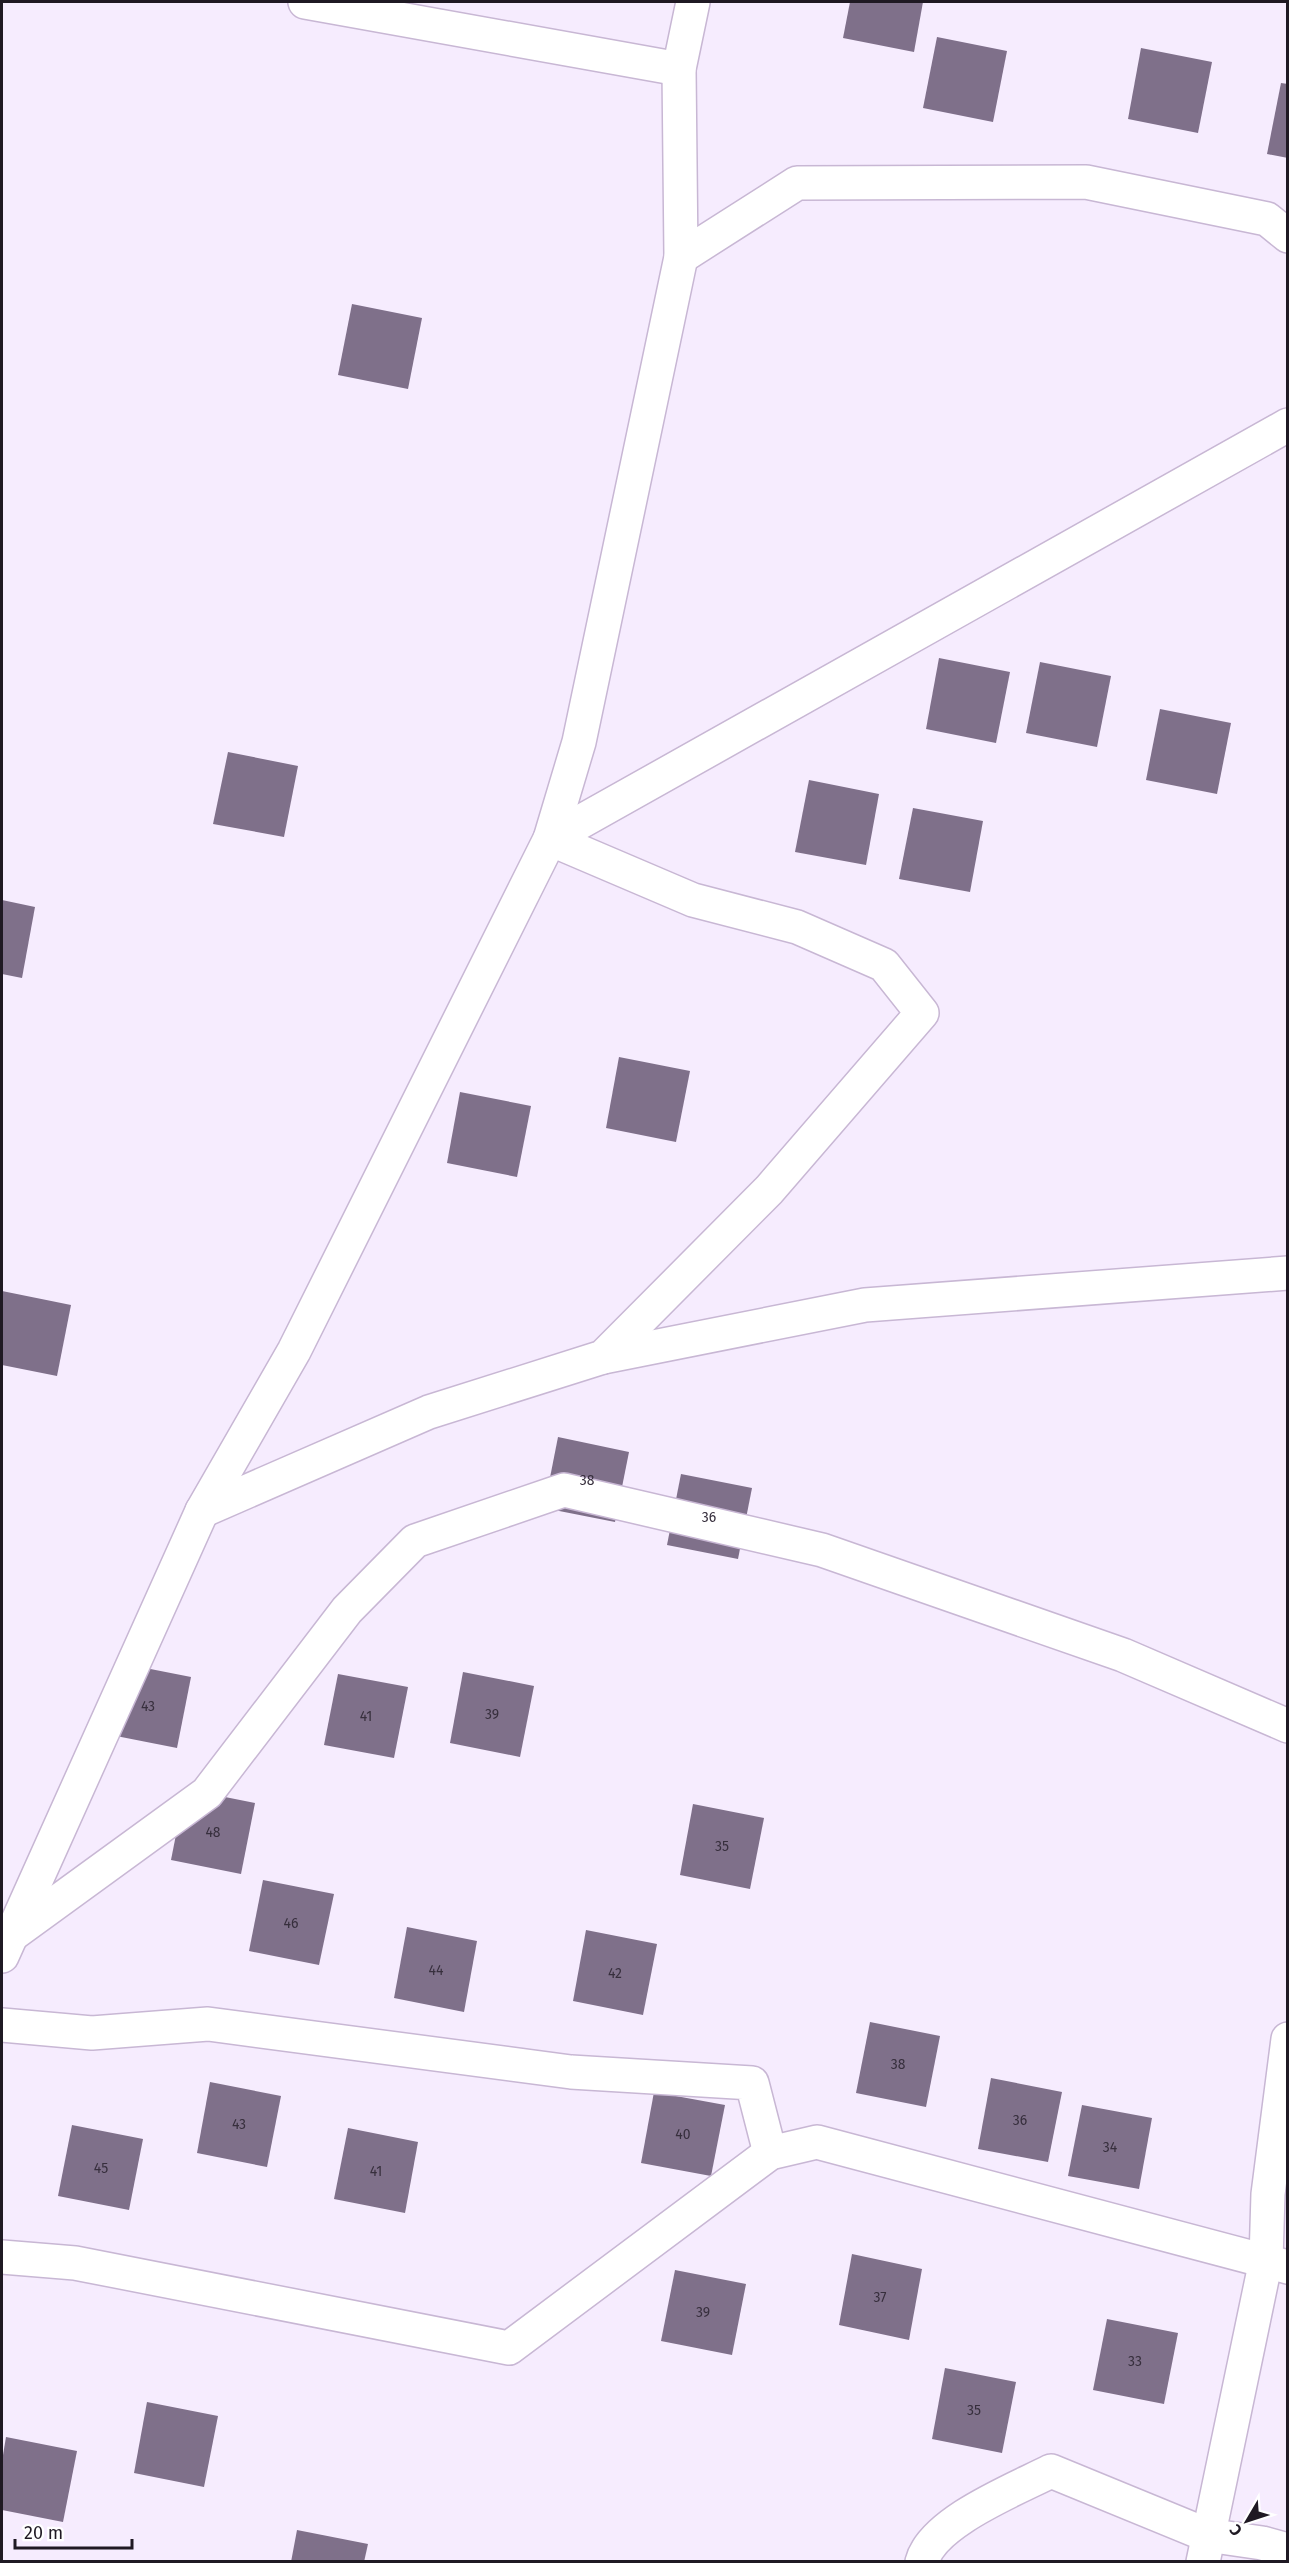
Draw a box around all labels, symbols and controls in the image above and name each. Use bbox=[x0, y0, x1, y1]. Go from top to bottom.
house number: 38 bbox=[580, 1472, 595, 1489]
house number: 36 bbox=[702, 1509, 716, 1526]
house number: 43 bbox=[141, 1698, 155, 1715]
house number: 39 bbox=[485, 1706, 499, 1723]
house number: 41 bbox=[360, 1708, 372, 1725]
house number: 48 bbox=[205, 1824, 221, 1841]
house number: 35 bbox=[715, 1838, 729, 1855]
house number: 46 bbox=[284, 1915, 298, 1932]
house number: 44 bbox=[429, 1962, 444, 1979]
house number: 42 bbox=[608, 1965, 622, 1982]
house number: 38 bbox=[891, 2056, 906, 2073]
house number: 36 bbox=[1013, 2112, 1027, 2129]
house number: 43 bbox=[232, 2116, 246, 2133]
house number: 40 bbox=[675, 2126, 691, 2143]
house number: 34 bbox=[1103, 2139, 1118, 2156]
house number: 45 bbox=[94, 2160, 108, 2177]
house number: 41 bbox=[370, 2163, 382, 2180]
house number: 37 bbox=[873, 2289, 887, 2306]
house number: 39 bbox=[696, 2304, 710, 2321]
house number: 33 bbox=[1128, 2353, 1142, 2370]
house number: 35 bbox=[967, 2402, 981, 2419]
north arrow bbox=[1217, 2491, 1277, 2551]
scale bar bbox=[15, 2512, 132, 2550]
text: С bbox=[1225, 2520, 1246, 2540]
text: 20 m bbox=[24, 2522, 63, 2544]

